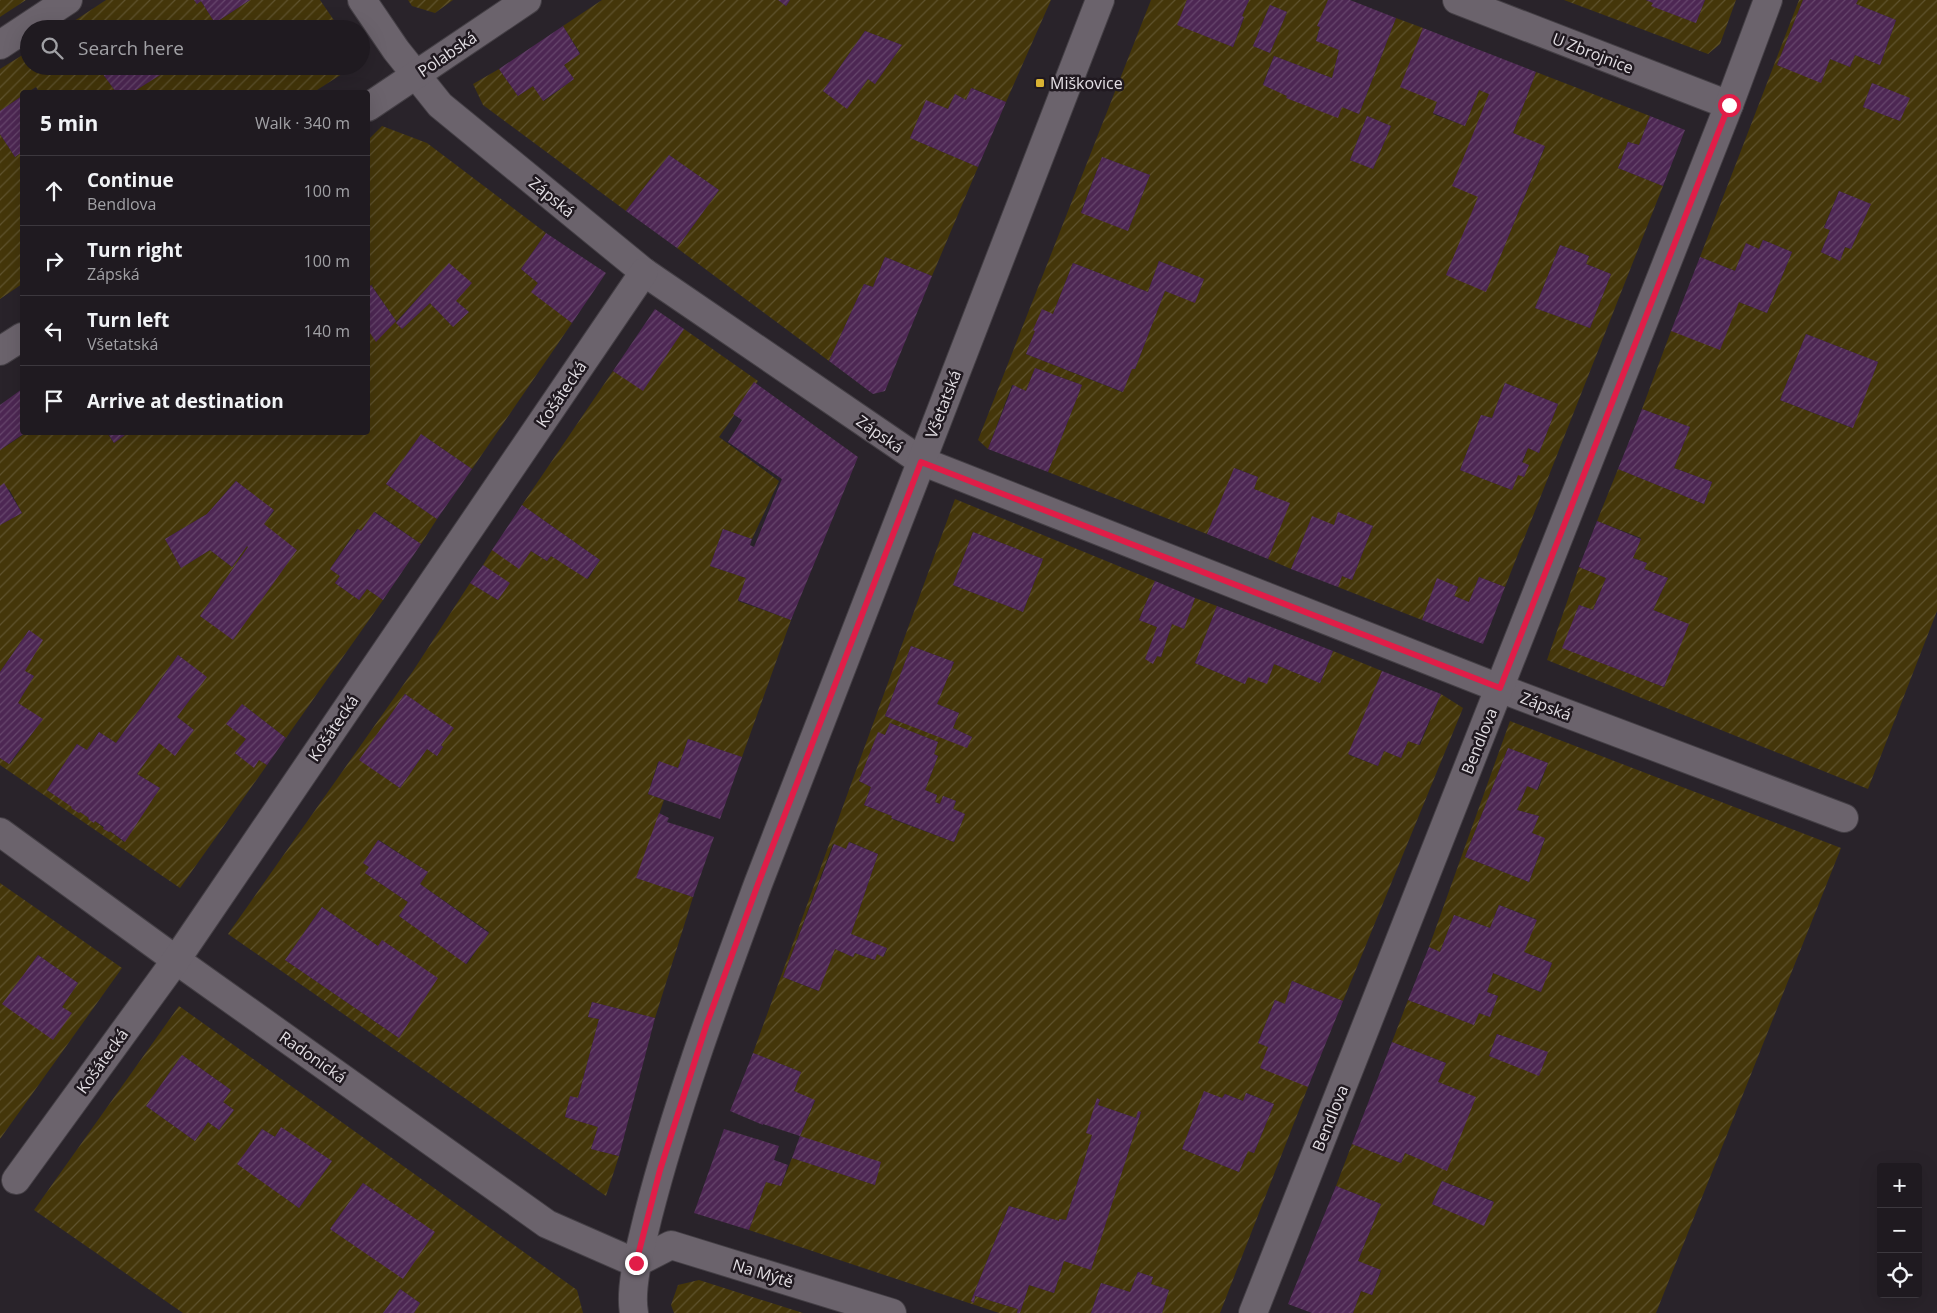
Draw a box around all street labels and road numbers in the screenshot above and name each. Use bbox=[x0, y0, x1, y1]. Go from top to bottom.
street label: Polabská bbox=[413, 26, 481, 82]
street label: U Zbrojnice bbox=[1549, 27, 1637, 79]
street label: Zápská bbox=[525, 172, 579, 222]
street label: Košátecká bbox=[531, 357, 591, 431]
street label: Všetatská bbox=[920, 367, 966, 441]
street label: Zápská bbox=[852, 410, 908, 458]
street label: Zápská bbox=[1517, 686, 1575, 726]
street label: Košátecká bbox=[303, 691, 363, 765]
street label: Bendlova bbox=[1456, 705, 1502, 777]
street label: Košátecká bbox=[71, 1024, 133, 1098]
street label: Radonická bbox=[275, 1026, 351, 1088]
street label: Bendlova bbox=[1307, 1082, 1353, 1154]
street label: Na Mýtě bbox=[730, 1253, 796, 1293]

